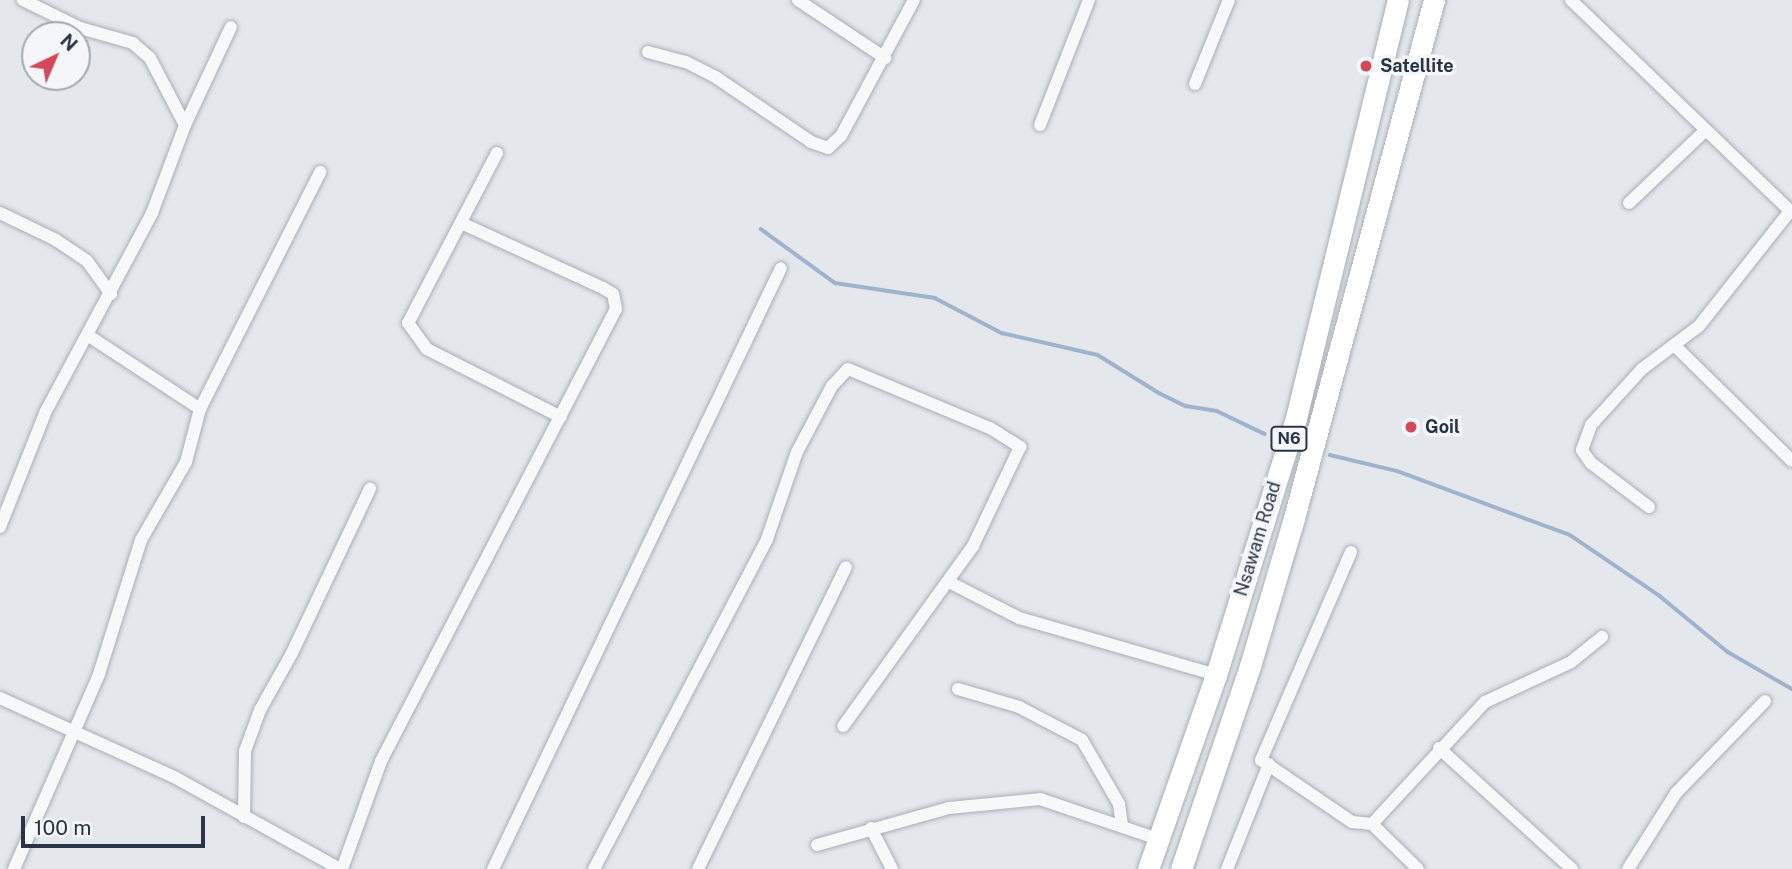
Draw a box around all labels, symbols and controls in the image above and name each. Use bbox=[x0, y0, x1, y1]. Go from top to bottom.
north arrow bbox=[21, 21, 91, 91]
text: N bbox=[56, 29, 82, 55]
place label: Satellite bbox=[1380, 55, 1454, 77]
marker: Satellite bbox=[1358, 58, 1374, 74]
place label: Goil bbox=[1425, 416, 1460, 438]
marker: Goil bbox=[1403, 419, 1419, 435]
road number: N6 bbox=[1270, 426, 1308, 452]
street label: Nsawam Road bbox=[1230, 479, 1286, 599]
scale bar bbox=[24, 802, 208, 846]
text: 100 m bbox=[34, 815, 91, 840]

